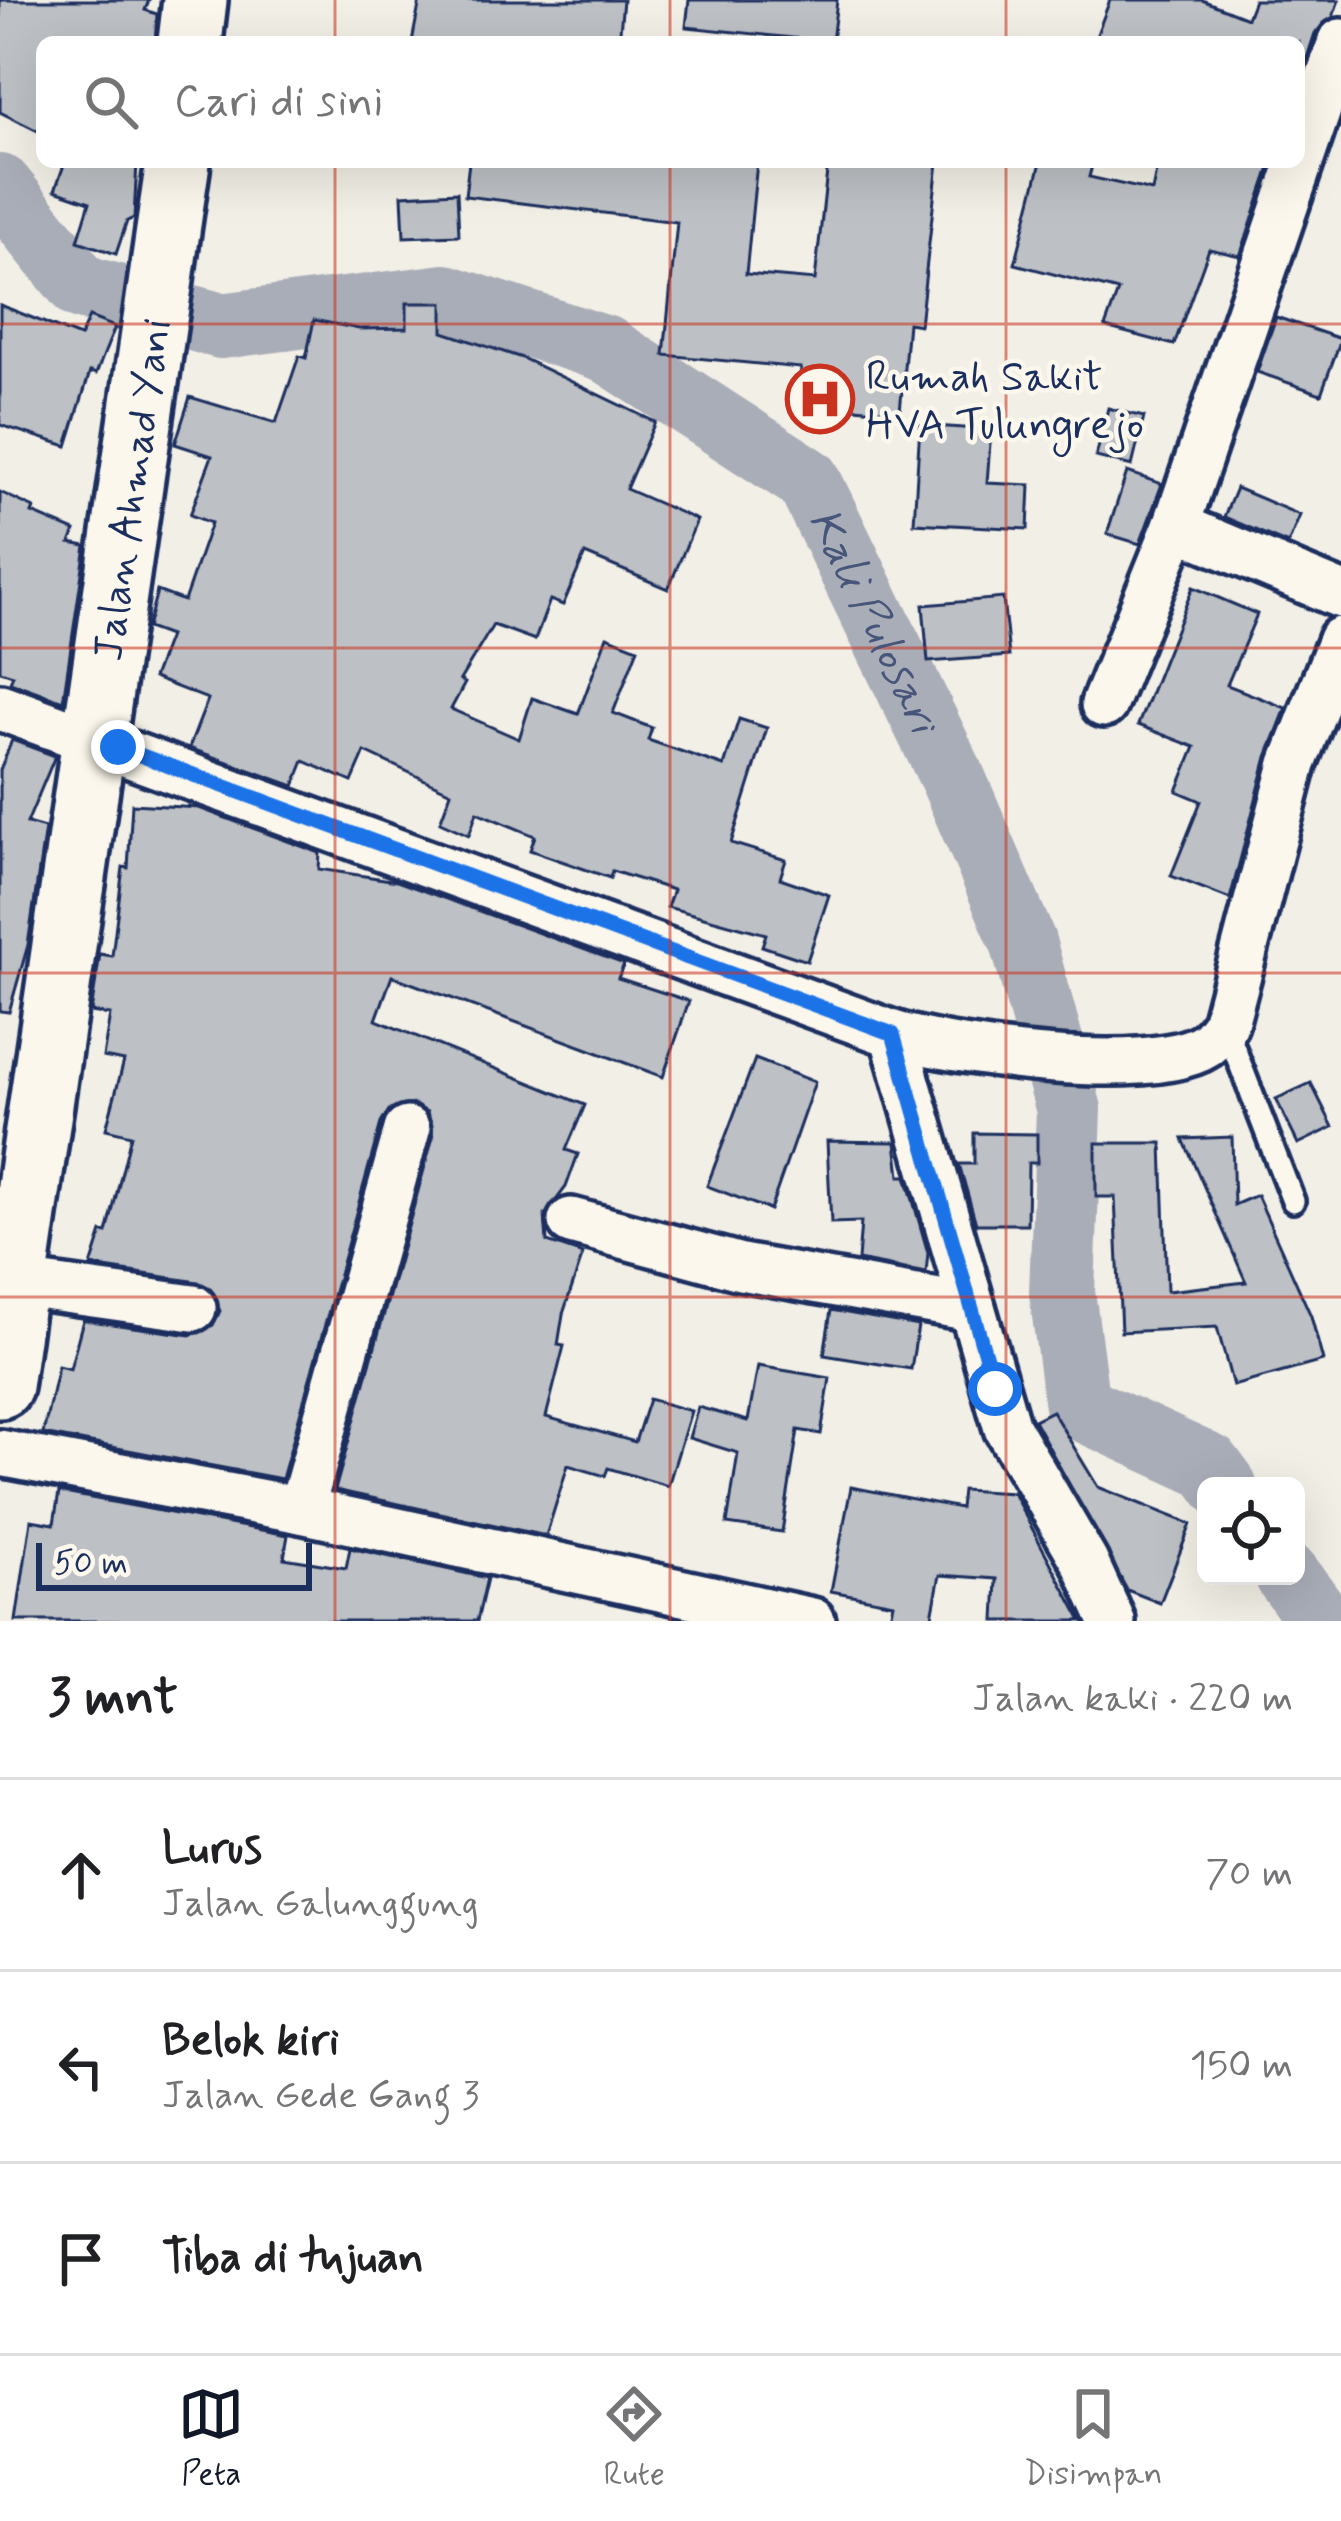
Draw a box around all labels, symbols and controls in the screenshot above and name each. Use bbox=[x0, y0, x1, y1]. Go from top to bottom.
search box bbox=[36, 36, 1305, 168]
icon: search bbox=[78, 69, 144, 135]
text: Cari di sini bbox=[174, 73, 383, 132]
street label: Jalan Ahmad Yani bbox=[82, 315, 186, 664]
place label: Rumah Sakit HVA Tulungrejo bbox=[866, 351, 1144, 457]
hospital icon: Rumah Sakit HVA Tulungrejo bbox=[785, 364, 855, 434]
water label: Kali Pulosari bbox=[793, 499, 954, 746]
route end bbox=[91, 720, 145, 774]
route start bbox=[968, 1362, 1022, 1416]
map controls bbox=[1197, 1477, 1305, 1585]
button: locate bbox=[1197, 1477, 1305, 1585]
scale bar bbox=[36, 1537, 312, 1590]
text: 50 m bbox=[54, 1542, 128, 1586]
text: 3 mnt bbox=[48, 1666, 178, 1732]
text: Jalan kaki · 220 m bbox=[972, 1674, 1293, 1725]
text: Lurus bbox=[162, 1820, 262, 1879]
icon: ahead bbox=[48, 1842, 114, 1908]
text: 70 m bbox=[1205, 1849, 1293, 1900]
text: Jalan Galunggung bbox=[162, 1879, 479, 1930]
text: Belok kiri bbox=[162, 2012, 339, 2071]
icon: left bbox=[48, 2034, 114, 2100]
text: 150 m bbox=[1190, 2041, 1293, 2092]
text: Jalan Gede Gang 3 bbox=[162, 2071, 479, 2122]
icon: arrive bbox=[48, 2226, 114, 2292]
text: Tiba di tujuan bbox=[162, 2229, 424, 2288]
tab: Peta bbox=[178, 2381, 244, 2497]
tab: Rute bbox=[601, 2381, 667, 2497]
tab: Disimpan bbox=[1024, 2381, 1163, 2497]

